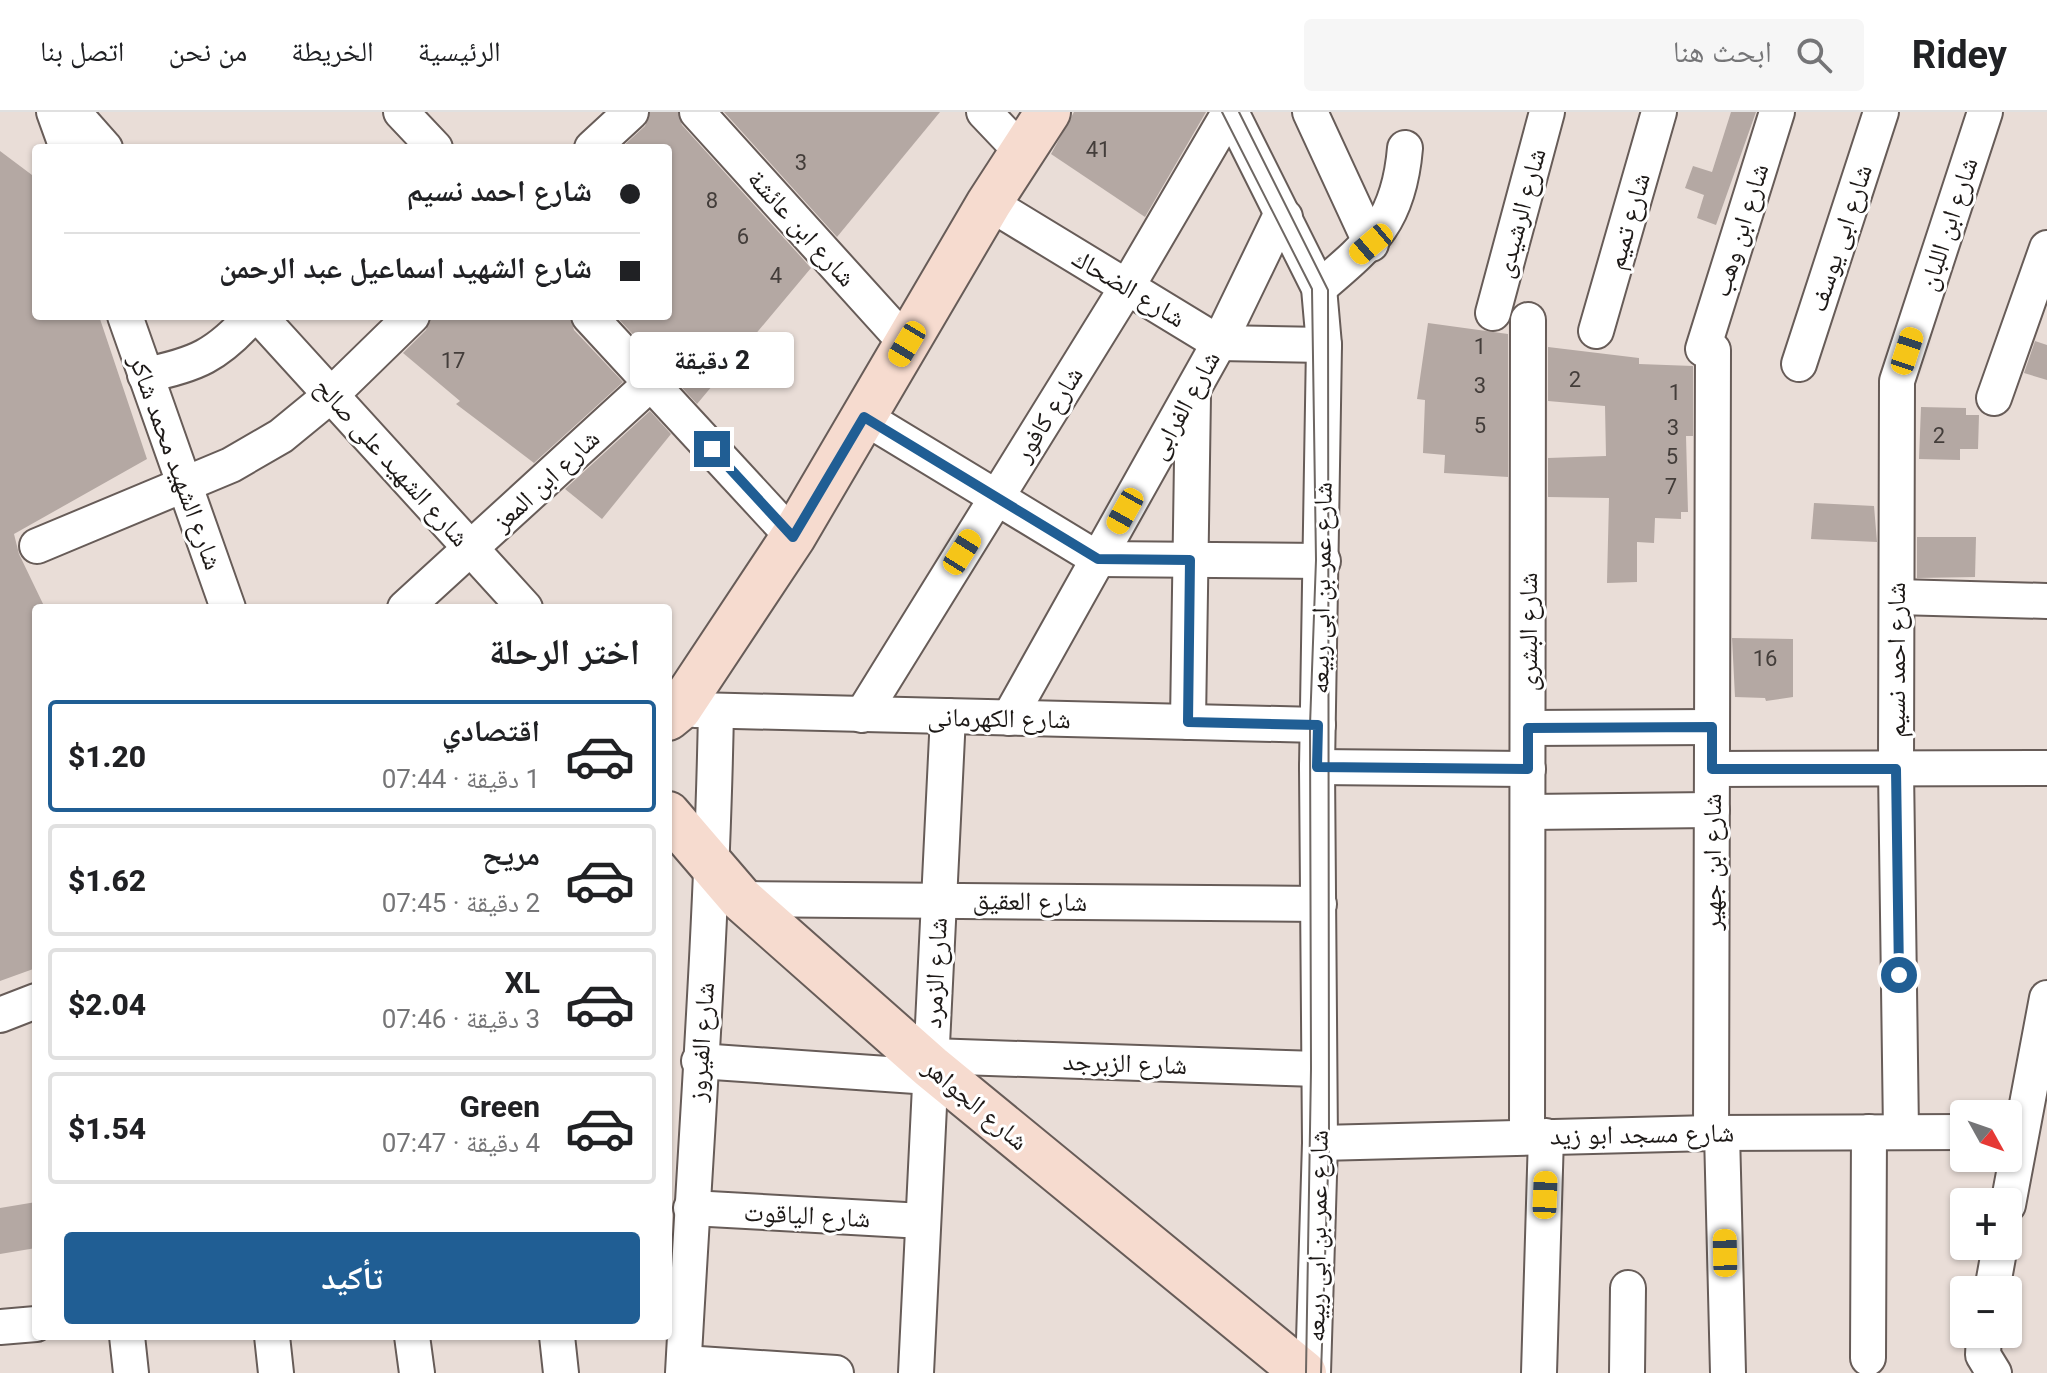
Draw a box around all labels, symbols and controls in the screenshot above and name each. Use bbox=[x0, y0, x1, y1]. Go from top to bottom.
search box bbox=[1304, 19, 1864, 91]
icon: search bbox=[1792, 33, 1836, 77]
text: Ridey bbox=[1912, 33, 2007, 77]
text: ابحث هنا bbox=[1673, 34, 1772, 69]
text: اتصل بنا bbox=[40, 35, 125, 68]
text: من نحن bbox=[169, 35, 247, 68]
text: الخريطة bbox=[291, 35, 374, 68]
text: الرئيسية bbox=[418, 35, 501, 68]
house number: 41 bbox=[1086, 137, 1110, 162]
street label: شارع الرشيدى bbox=[1488, 145, 1553, 281]
house number: 3 bbox=[795, 150, 807, 175]
street label: شارع ابن اللبان bbox=[1912, 154, 1985, 295]
street label: شارع ابن وهب bbox=[1706, 160, 1775, 300]
street label: شارع ابى يوسف bbox=[1802, 161, 1879, 316]
street label: شارع ابن عائشة bbox=[741, 163, 862, 293]
street label: شارع تميم bbox=[1600, 169, 1658, 273]
text: شارع احمد نسيم bbox=[406, 173, 592, 208]
house number: 8 bbox=[706, 188, 718, 213]
car bbox=[1345, 219, 1397, 269]
house number: 6 bbox=[737, 224, 749, 249]
street label: شارع الضحاك bbox=[1067, 243, 1191, 334]
text: شارع الشهيد اسماعيل عبد الرحمن bbox=[219, 250, 592, 285]
house number: 4 bbox=[770, 263, 782, 288]
car bbox=[884, 317, 930, 371]
car bbox=[1888, 324, 1926, 378]
callout: 2 دقيقة bbox=[630, 333, 794, 389]
house number: 1 bbox=[1474, 334, 1486, 359]
text: 2 دقيقة bbox=[674, 345, 750, 375]
street label: شارع الفرابى bbox=[1142, 346, 1227, 465]
house number: 17 bbox=[441, 348, 465, 373]
street label: شارع الشهيد محمد شاكر bbox=[122, 349, 229, 574]
street label: شارع كافور bbox=[1007, 361, 1090, 468]
house number: 2 bbox=[1569, 367, 1581, 392]
street label: شارع الشهيد على صالح bbox=[307, 372, 476, 554]
house number: 3 bbox=[1474, 373, 1486, 398]
house number: 1 bbox=[1669, 380, 1681, 405]
house number: 5 bbox=[1474, 413, 1486, 438]
house number: 3 bbox=[1667, 415, 1679, 440]
street label: شارع ابن المعز bbox=[486, 423, 606, 538]
house number: 2 bbox=[1933, 423, 1945, 448]
route end bbox=[694, 431, 730, 467]
house number: 5 bbox=[1666, 444, 1678, 469]
house number: 7 bbox=[1665, 474, 1677, 499]
street label: شارع عمر بن ابى ربيعه bbox=[1304, 482, 1339, 694]
car bbox=[1103, 484, 1147, 538]
car bbox=[939, 525, 985, 579]
street label: شارع البشرى bbox=[1513, 573, 1544, 691]
street label: شارع احمد نسيم bbox=[1881, 582, 1913, 738]
text: اختر الرحلة bbox=[489, 631, 640, 673]
house number: 16 bbox=[1753, 646, 1777, 671]
street label: شارع الكهرمانى bbox=[927, 702, 1071, 735]
text: اقتصادي bbox=[442, 713, 540, 748]
icon: car bbox=[564, 720, 636, 792]
text: $1.20 bbox=[68, 739, 146, 774]
text: 1 دقيقة · 07:44 bbox=[382, 764, 540, 794]
street label: شارع ابن جهير bbox=[1697, 793, 1728, 932]
text: مريح bbox=[482, 837, 540, 872]
icon: car bbox=[564, 844, 636, 916]
text: $1.62 bbox=[68, 863, 146, 898]
street label: شارع العقيق bbox=[972, 885, 1087, 918]
text: 2 دقيقة · 07:45 bbox=[382, 888, 540, 918]
street label: شارع الزمرد bbox=[917, 917, 954, 1029]
route start bbox=[1881, 957, 1917, 993]
text: XL bbox=[505, 965, 540, 1000]
icon: car bbox=[564, 968, 636, 1040]
street label: شارع الفيروز bbox=[682, 981, 721, 1104]
text: $2.04 bbox=[68, 987, 146, 1022]
text: 3 دقيقة · 07:46 bbox=[382, 1004, 540, 1034]
street label: شارع الزبرجد bbox=[1062, 1046, 1188, 1081]
street label: شارع الجواهر bbox=[916, 1051, 1034, 1157]
text: Green bbox=[460, 1089, 540, 1124]
icon: car bbox=[564, 1092, 636, 1164]
north arrow bbox=[1950, 1100, 2022, 1172]
map controls bbox=[1950, 1100, 2022, 1348]
text: $1.54 bbox=[68, 1111, 146, 1146]
street label: شارع مسجد ابو زيد bbox=[1550, 1117, 1734, 1152]
text: 4 دقيقة · 07:47 bbox=[382, 1128, 540, 1158]
street label: شارع عمر بن ابى ربيعه bbox=[1300, 1130, 1335, 1342]
car bbox=[1532, 1171, 1558, 1219]
button: + bbox=[1950, 1188, 2022, 1260]
street label: شارع الياقوت bbox=[743, 1197, 871, 1234]
car bbox=[1713, 1229, 1737, 1277]
button: تأكيد bbox=[64, 1232, 640, 1324]
button: − bbox=[1950, 1276, 2022, 1348]

